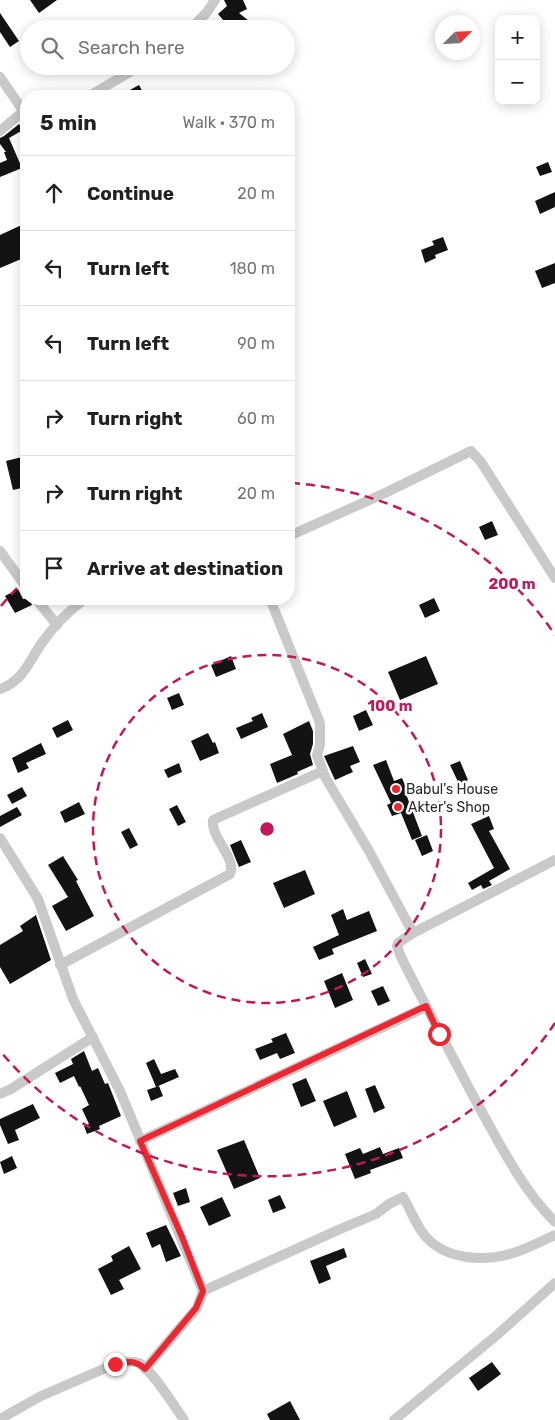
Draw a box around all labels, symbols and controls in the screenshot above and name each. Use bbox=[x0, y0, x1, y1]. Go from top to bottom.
north arrow bbox=[435, 15, 480, 60]
map controls bbox=[495, 15, 540, 105]
button: + bbox=[495, 15, 540, 60]
search box bbox=[20, 20, 295, 75]
icon: search bbox=[38, 34, 66, 62]
text: Search here bbox=[78, 36, 185, 59]
button: − bbox=[495, 60, 540, 105]
text: 5 min bbox=[40, 110, 97, 135]
text: Walk · 370 m bbox=[182, 113, 275, 132]
icon: ahead bbox=[40, 179, 68, 207]
text: Continue bbox=[87, 182, 174, 205]
text: 20 m bbox=[237, 184, 275, 203]
icon: left bbox=[40, 254, 68, 282]
text: Turn left bbox=[87, 257, 169, 280]
text: 180 m bbox=[230, 259, 275, 278]
icon: left bbox=[40, 329, 68, 357]
text: Turn left bbox=[87, 332, 169, 355]
text: 90 m bbox=[237, 334, 275, 353]
icon: right bbox=[40, 404, 68, 432]
text: Turn right bbox=[87, 407, 182, 430]
text: 60 m bbox=[237, 409, 275, 428]
icon: right bbox=[40, 479, 68, 507]
text: Turn right bbox=[87, 482, 182, 505]
text: 20 m bbox=[237, 484, 275, 503]
icon: arrive bbox=[40, 554, 68, 582]
text: Arrive at destination bbox=[87, 557, 283, 580]
text: 200 m bbox=[488, 575, 536, 593]
text: 100 m bbox=[368, 697, 412, 715]
place label: Babul's House bbox=[406, 781, 498, 798]
marker: Babul's House bbox=[390, 783, 402, 795]
place label: Akter's Shop bbox=[408, 799, 490, 816]
marker: Akter's Shop bbox=[392, 801, 404, 813]
centre of rings bbox=[258, 820, 276, 838]
route start bbox=[428, 1023, 451, 1046]
route end bbox=[104, 1353, 127, 1376]

